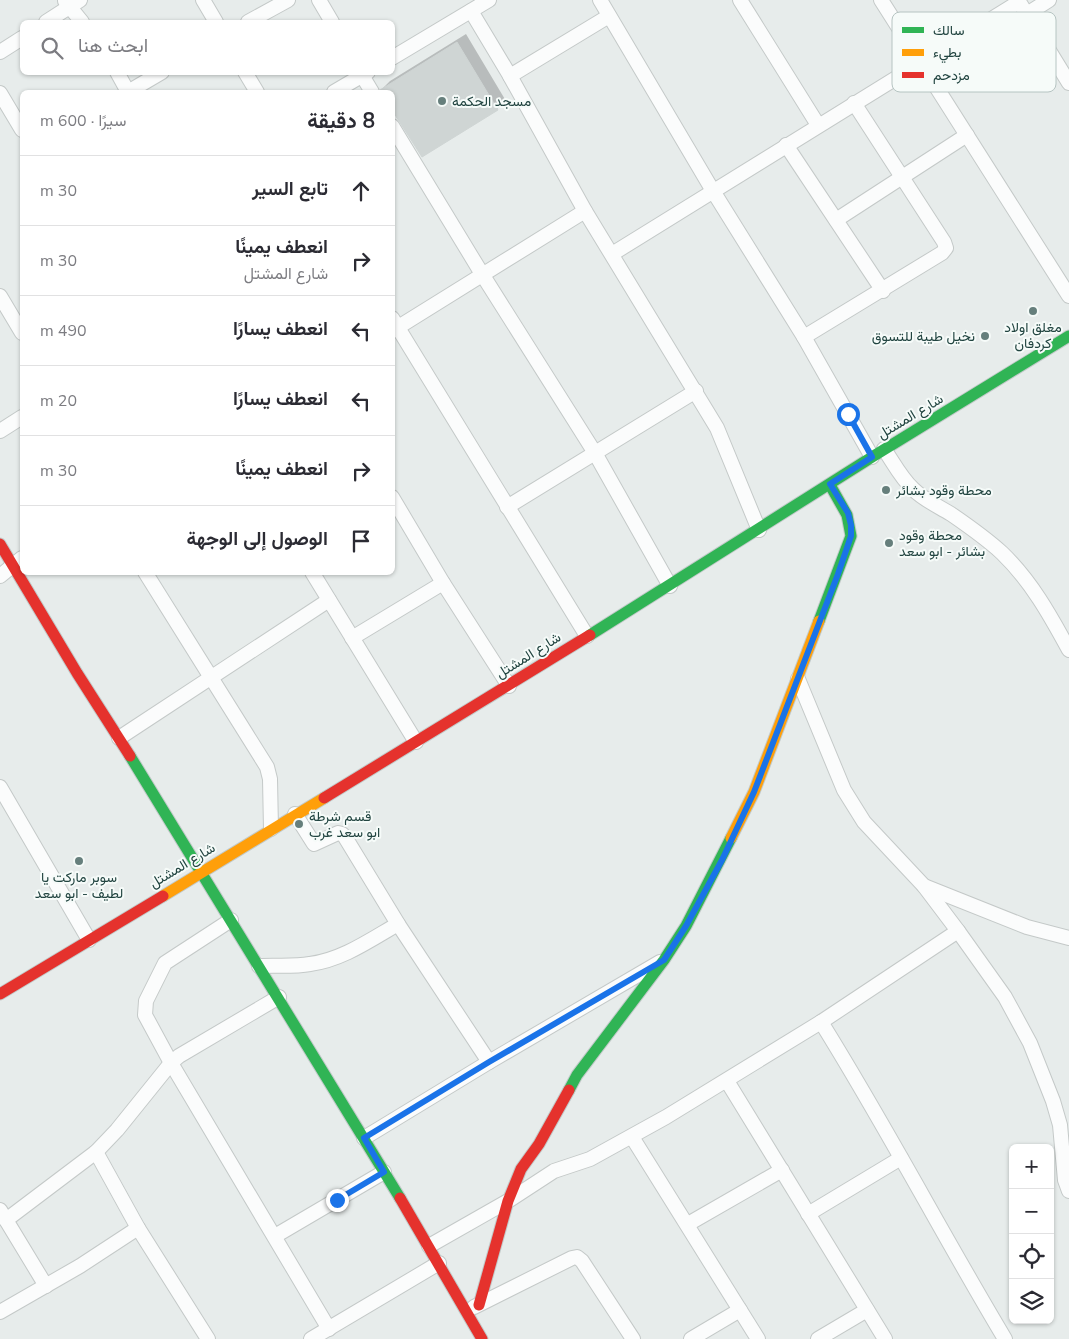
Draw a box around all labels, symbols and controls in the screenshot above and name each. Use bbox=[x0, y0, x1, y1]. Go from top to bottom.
legend bbox=[892, 12, 1056, 92]
search box bbox=[20, 20, 395, 75]
text: سالك bbox=[933, 21, 964, 40]
text: ابحث هنا bbox=[78, 33, 148, 59]
icon: search bbox=[38, 34, 66, 62]
text: بطيء bbox=[933, 43, 961, 64]
text: مزدحم bbox=[933, 66, 970, 85]
place label: مسجد الحكمة bbox=[452, 92, 531, 111]
marker: مسجد الحكمة bbox=[436, 95, 448, 107]
text: 8 دقيقة bbox=[307, 107, 375, 135]
text: سيرًا · 600 m bbox=[40, 110, 126, 132]
text: تابع السير bbox=[252, 176, 328, 202]
icon: ahead bbox=[347, 177, 375, 205]
text: 30 m bbox=[40, 180, 77, 202]
text: انعطف يمينًا bbox=[235, 234, 328, 260]
icon: right bbox=[347, 247, 375, 275]
text: 30 m bbox=[40, 250, 77, 272]
text: شارع المشتل bbox=[244, 263, 328, 285]
marker: مغلق اولاد كردفان bbox=[1027, 305, 1039, 317]
text: انعطف يسارًا bbox=[233, 316, 328, 342]
icon: left bbox=[347, 317, 375, 345]
place label: مغلق اولاد كردفان bbox=[1004, 318, 1062, 353]
text: 490 m bbox=[40, 320, 87, 342]
place label: نخيل طيبة للتسوق bbox=[872, 327, 975, 346]
marker: نخيل طيبة للتسوق bbox=[979, 330, 991, 342]
text: انعطف يسارًا bbox=[233, 386, 328, 412]
icon: left bbox=[347, 387, 375, 415]
street label: شارع المشتل bbox=[874, 389, 947, 444]
text: 20 m bbox=[40, 390, 77, 412]
route start bbox=[837, 403, 860, 426]
text: انعطف يمينًا bbox=[235, 456, 328, 482]
icon: right bbox=[347, 457, 375, 485]
text: 30 m bbox=[40, 460, 77, 482]
place label: محطة وقود بشائر bbox=[895, 481, 992, 500]
marker: محطة وقود بشائر bbox=[880, 484, 892, 496]
text: الوصول إلى الوجهة bbox=[186, 526, 328, 552]
place label: محطة وقود بشائر - ابو سعد bbox=[899, 526, 985, 561]
icon: arrive bbox=[347, 527, 375, 555]
marker: محطة وقود بشائر - ابو سعد bbox=[883, 537, 895, 549]
street label: شارع المشتل bbox=[492, 628, 565, 684]
place label: قسم شرطة ابو سعد غرب bbox=[309, 807, 380, 842]
marker: قسم شرطة ابو سعد غرب bbox=[293, 818, 305, 830]
street label: شارع المشتل bbox=[146, 838, 219, 893]
marker: سوبر ماركت يا لطيف - ابو سعد bbox=[73, 855, 85, 867]
place label: سوبر ماركت يا لطيف - ابو سعد bbox=[35, 868, 123, 903]
map controls bbox=[1009, 1144, 1054, 1324]
button: + bbox=[1009, 1144, 1054, 1189]
route end bbox=[326, 1189, 349, 1212]
button: − bbox=[1009, 1189, 1054, 1234]
button: locate bbox=[1009, 1234, 1054, 1279]
button: layers bbox=[1009, 1279, 1054, 1324]

